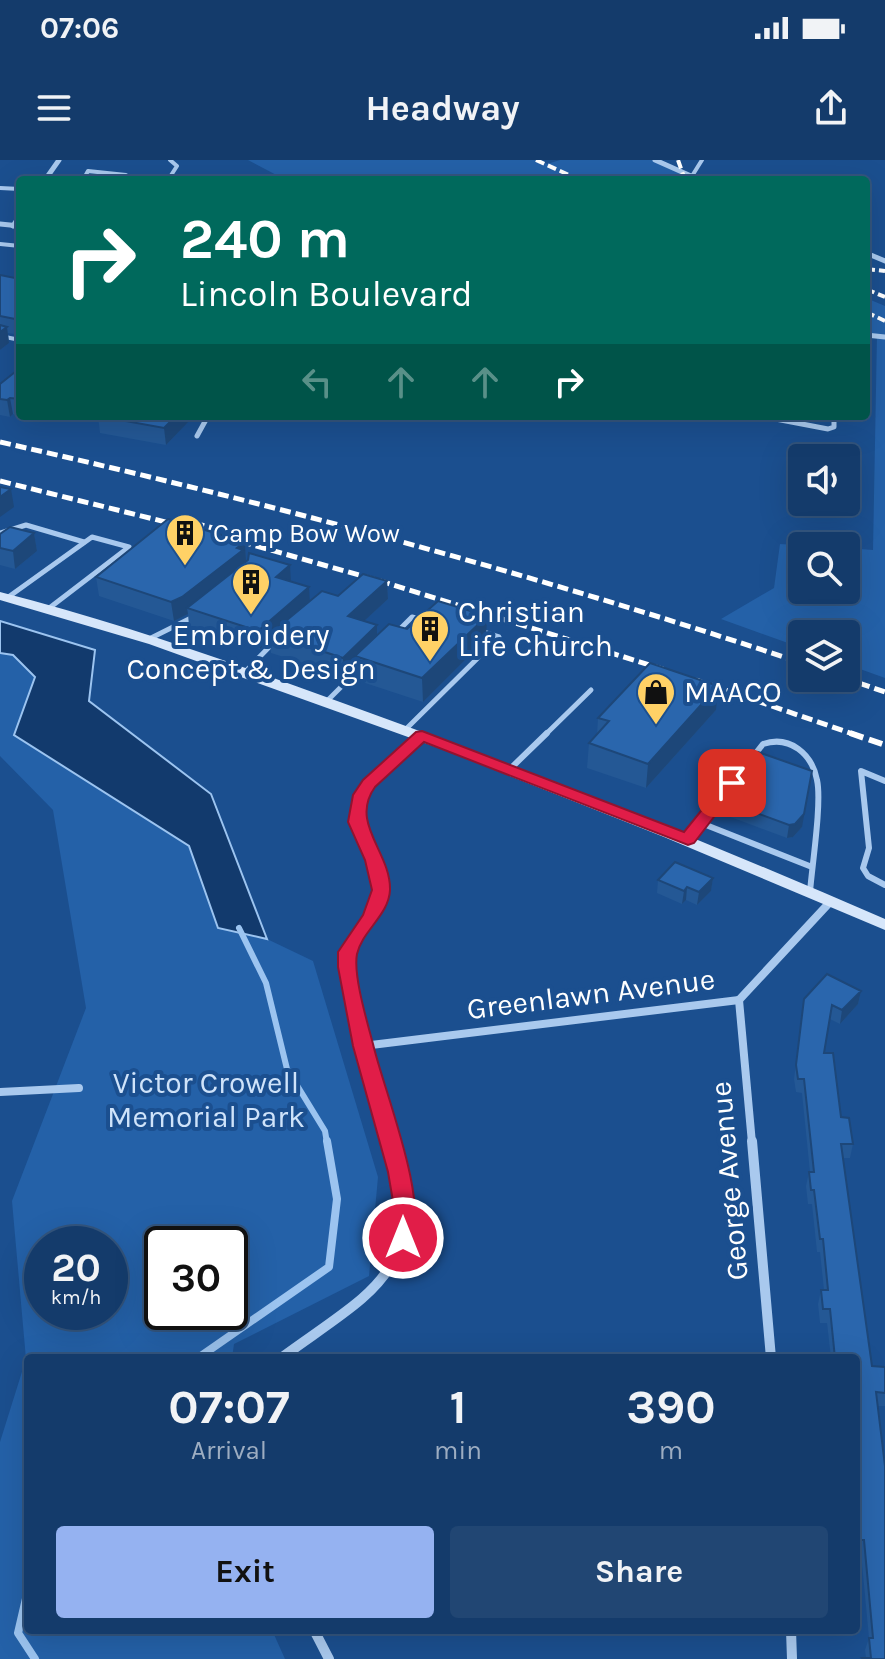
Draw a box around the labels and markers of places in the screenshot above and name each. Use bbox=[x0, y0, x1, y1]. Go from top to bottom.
building icon: Camp Bow Wow bbox=[164, 512, 206, 567]
place label: Camp Bow Wow bbox=[213, 518, 400, 549]
building icon: Embroidery Concept & Design bbox=[230, 561, 272, 616]
place label: Christian Life Church bbox=[458, 594, 613, 664]
building icon: Christian Life Church bbox=[409, 608, 451, 663]
place label: Embroidery Concept & Design bbox=[126, 617, 376, 687]
shop icon: MAACO bbox=[635, 671, 677, 726]
place label: MAACO bbox=[684, 674, 782, 710]
pin bbox=[698, 749, 766, 817]

